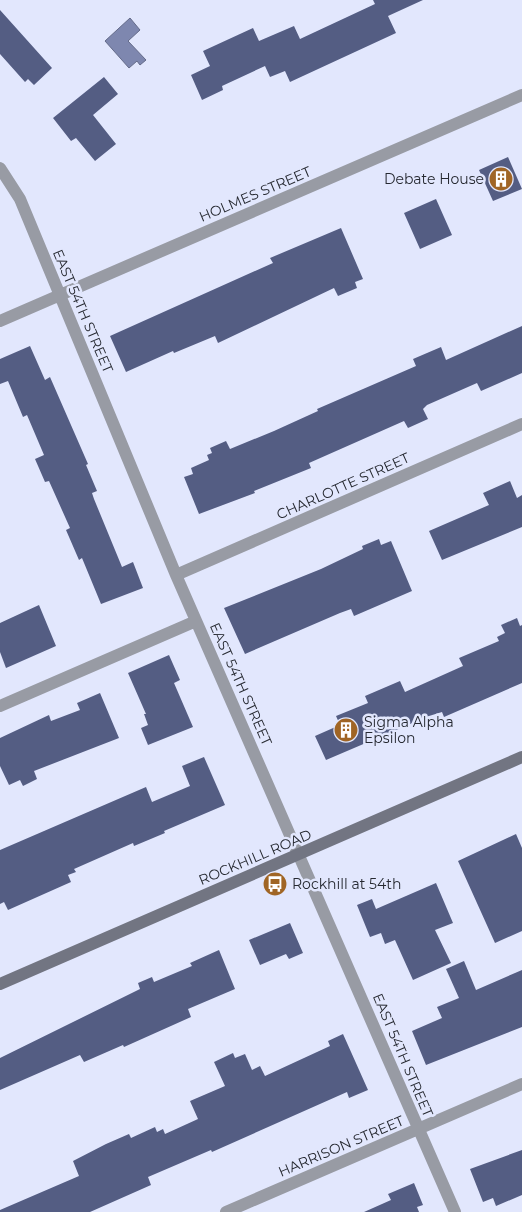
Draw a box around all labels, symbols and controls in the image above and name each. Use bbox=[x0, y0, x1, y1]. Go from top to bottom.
street label: HOLMES STREET bbox=[196, 162, 314, 226]
building icon: Debate House bbox=[488, 166, 514, 192]
place label: Debate House bbox=[384, 170, 484, 188]
street label: EAST 54TH STREET bbox=[49, 246, 117, 376]
street label: CHARLOTTE STREET bbox=[274, 449, 412, 523]
street label: EAST 54TH STREET bbox=[206, 620, 276, 748]
place label: Sigma Alpha Epsilon bbox=[364, 713, 454, 747]
building icon: Sigma Alpha Epsilon bbox=[333, 717, 359, 743]
street label: ROCKHILL ROAD bbox=[196, 825, 314, 889]
bus stop icon: Rockhill at 54th bbox=[262, 871, 288, 897]
place label: Rockhill at 54th bbox=[292, 875, 401, 893]
street label: EAST 54TH STREET bbox=[369, 990, 437, 1120]
street label: HARRISON STREET bbox=[275, 1111, 407, 1181]

